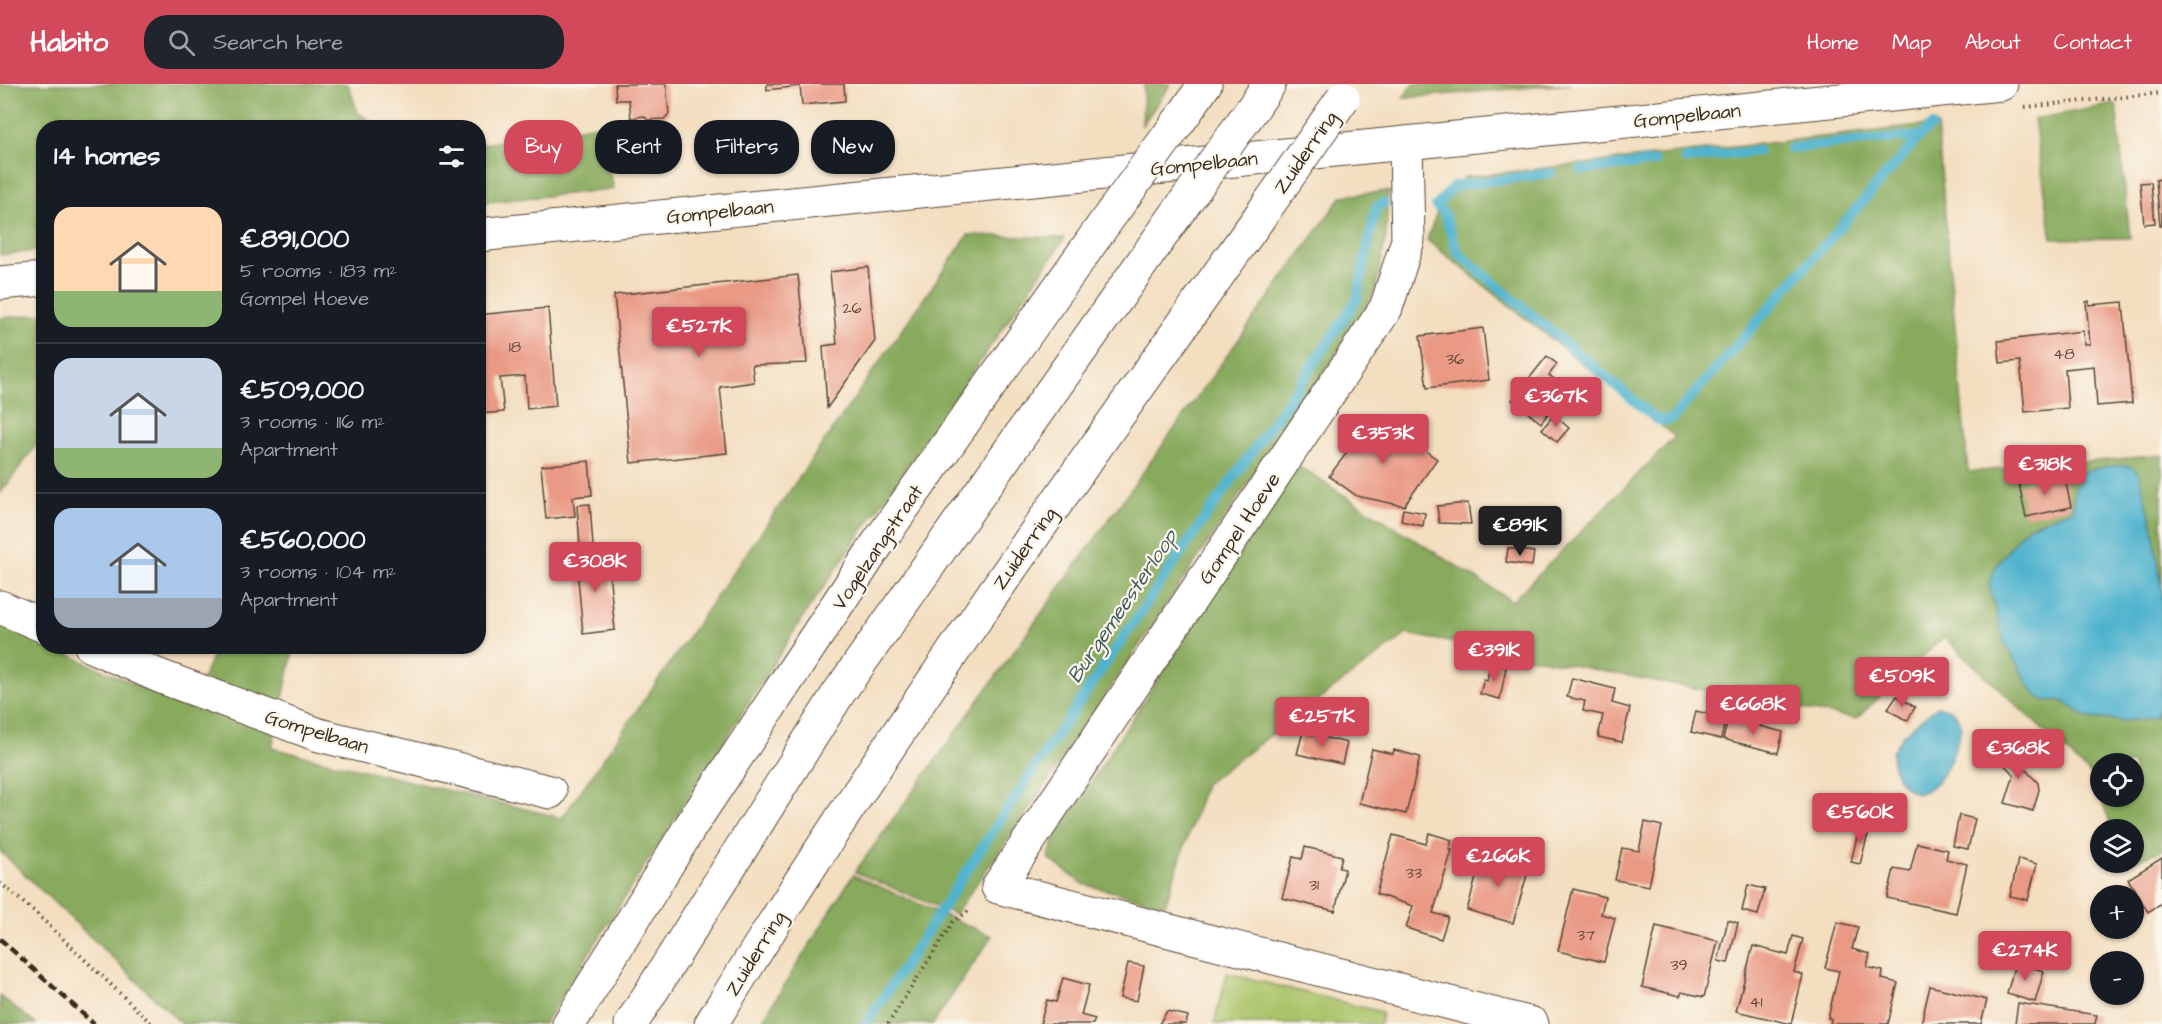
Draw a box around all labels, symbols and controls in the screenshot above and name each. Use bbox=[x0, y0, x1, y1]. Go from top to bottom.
search box bbox=[144, 15, 564, 69]
text: Habito bbox=[30, 23, 108, 62]
icon: search bbox=[165, 26, 198, 59]
text: Search here bbox=[213, 27, 343, 58]
text: Home bbox=[1807, 28, 1859, 57]
text: Map bbox=[1892, 28, 1932, 57]
text: About bbox=[1965, 28, 2021, 57]
text: Contact bbox=[2054, 28, 2132, 57]
street label: Gompelbaan bbox=[1632, 96, 1742, 136]
street label: Zuiderring bbox=[1267, 105, 1345, 200]
chip: Buy bbox=[504, 120, 583, 174]
chip: Rent bbox=[595, 120, 682, 174]
chip: Filters bbox=[694, 120, 799, 174]
chip: New bbox=[811, 120, 895, 174]
text: 14 homes bbox=[54, 138, 160, 174]
icon: filters bbox=[435, 140, 468, 173]
street label: Gompelbaan bbox=[1149, 144, 1259, 184]
street label: Gompelbaan bbox=[665, 192, 775, 232]
text: €891,000 bbox=[240, 221, 349, 257]
icon: home bbox=[102, 231, 174, 303]
text: 5 rooms · 183 m² bbox=[240, 257, 397, 285]
text: Gompel Hoeve bbox=[240, 285, 369, 313]
house number: 26 bbox=[842, 297, 862, 319]
pin: €527K bbox=[657, 307, 741, 358]
text: €527K bbox=[666, 312, 732, 340]
house number: 18 bbox=[509, 336, 521, 358]
house number: 48 bbox=[2053, 343, 2075, 365]
house number: 36 bbox=[1446, 348, 1464, 370]
text: €509,000 bbox=[240, 372, 364, 408]
pin: €367K bbox=[1514, 377, 1598, 428]
icon: home bbox=[102, 382, 174, 454]
text: €367K bbox=[1524, 382, 1588, 410]
text: 3 rooms · 116 m² bbox=[240, 408, 385, 436]
pin: €353K bbox=[1341, 414, 1425, 465]
text: €353K bbox=[1352, 419, 1414, 447]
text: Apartment bbox=[240, 436, 338, 464]
pin: €318K bbox=[2003, 445, 2087, 496]
text: €318K bbox=[2018, 450, 2072, 478]
street label: Gompel Hoeve bbox=[1192, 467, 1288, 590]
street label: Vogelzangstraat bbox=[825, 479, 931, 616]
street label: Zuiderring bbox=[986, 501, 1064, 596]
pin: €891K bbox=[1478, 506, 1562, 557]
text: €891K bbox=[1493, 511, 1547, 539]
text: €560,000 bbox=[240, 522, 366, 558]
water label: Burgemeesterloop bbox=[1060, 523, 1186, 689]
icon: home bbox=[102, 532, 174, 604]
pin: €308K bbox=[553, 542, 637, 593]
text: €308K bbox=[563, 547, 627, 575]
text: 3 rooms · 104 m² bbox=[240, 558, 396, 586]
text: Apartment bbox=[240, 586, 338, 614]
pin: €391K bbox=[1452, 631, 1536, 682]
text: €391K bbox=[1468, 636, 1520, 664]
pin: €509K bbox=[1860, 657, 1944, 708]
text: €509K bbox=[1869, 662, 1935, 690]
pin: €668K bbox=[1711, 685, 1795, 736]
text: €668K bbox=[1720, 690, 1786, 718]
pin: €257K bbox=[1280, 697, 1364, 748]
text: €257K bbox=[1289, 702, 1355, 730]
street label: Gompelbaan bbox=[261, 703, 372, 761]
pin: €368K bbox=[1976, 729, 2060, 780]
text: €368K bbox=[1986, 734, 2050, 762]
map controls bbox=[2090, 753, 2144, 1005]
button: locate bbox=[2090, 753, 2144, 807]
pin: €560K bbox=[1818, 793, 1902, 844]
text: €560K bbox=[1826, 798, 1894, 826]
button: layers bbox=[2090, 819, 2144, 873]
pin: €266K bbox=[1456, 837, 1540, 888]
text: €266K bbox=[1466, 842, 1530, 870]
house number: 33 bbox=[1406, 862, 1422, 884]
house number: 31 bbox=[1309, 874, 1319, 896]
button: + bbox=[2090, 885, 2144, 939]
street label: Zuiderring bbox=[719, 906, 794, 1002]
house number: 37 bbox=[1577, 924, 1595, 946]
pin: €274K bbox=[1983, 931, 2067, 982]
text: €274K bbox=[1992, 936, 2058, 964]
button: − bbox=[2090, 951, 2144, 1005]
house number: 39 bbox=[1670, 954, 1688, 976]
house number: 41 bbox=[1750, 991, 1762, 1013]

